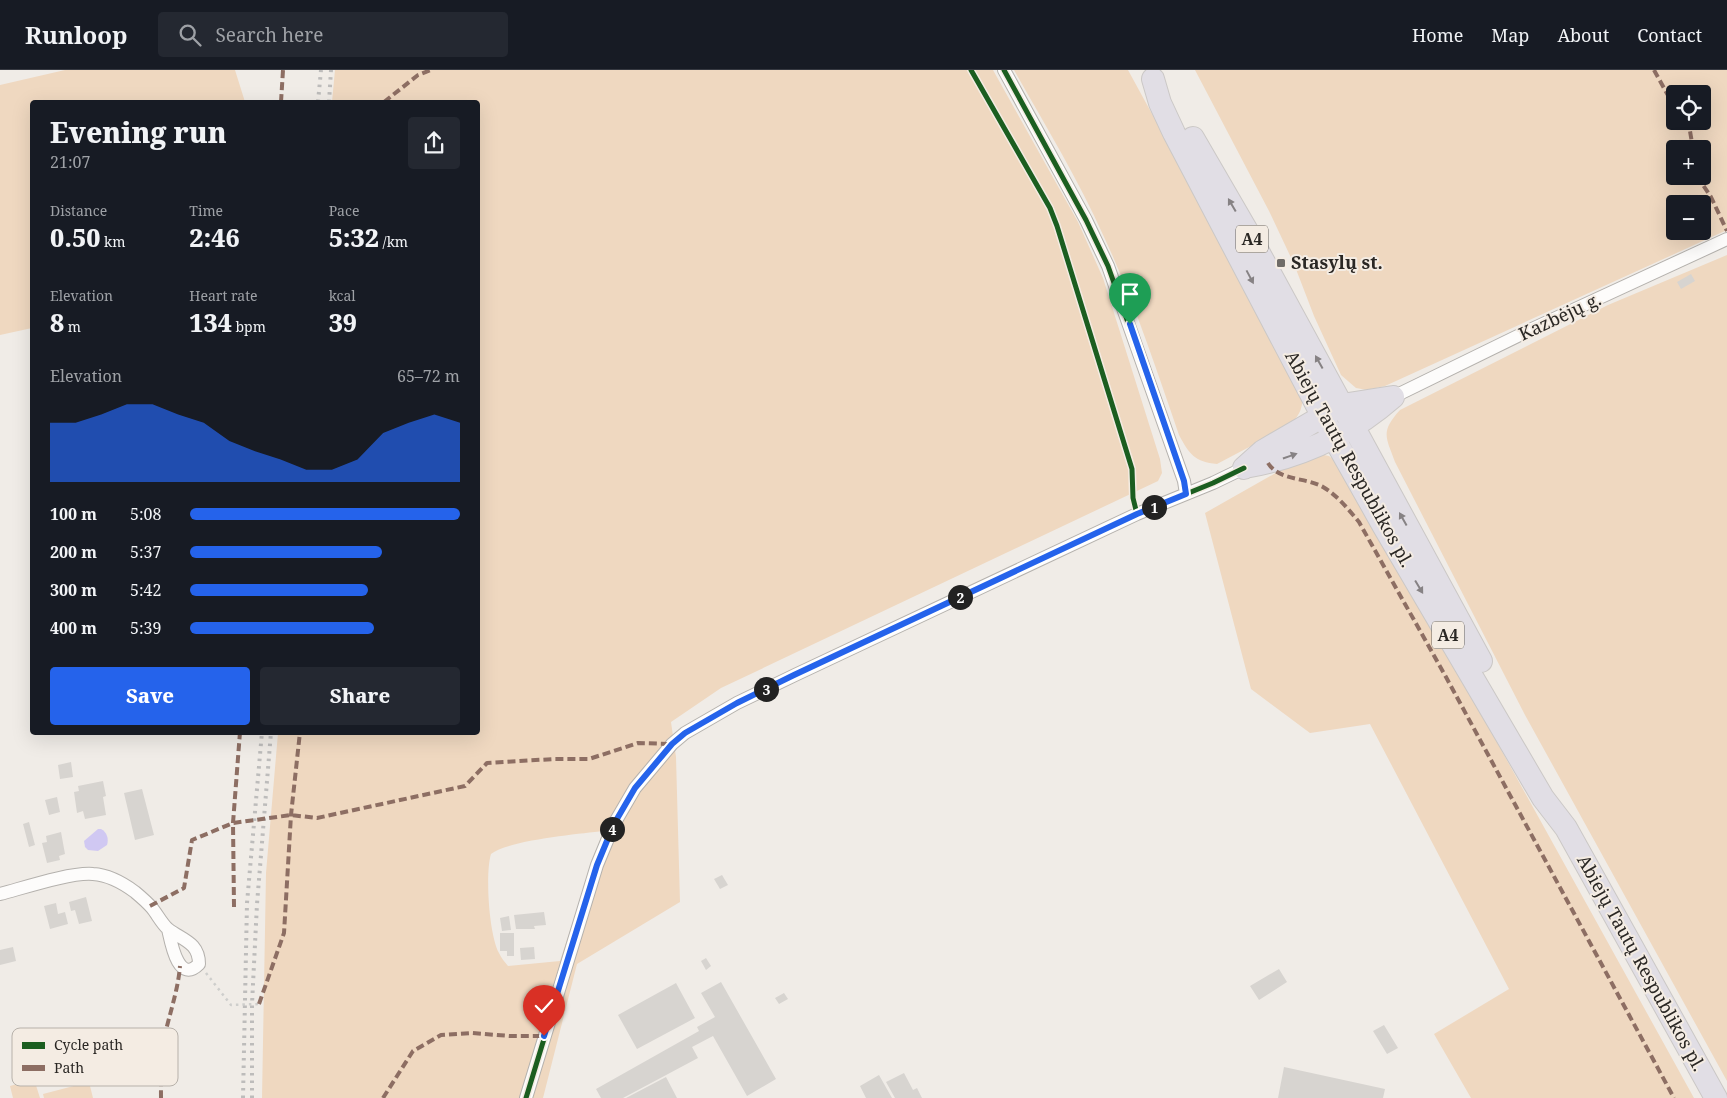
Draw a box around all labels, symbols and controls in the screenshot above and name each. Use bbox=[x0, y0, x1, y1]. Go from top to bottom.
search box bbox=[158, 12, 508, 57]
text: Runloop bbox=[25, 18, 128, 51]
icon: search bbox=[176, 21, 204, 49]
text: Search here bbox=[216, 22, 323, 48]
text: Home bbox=[1412, 23, 1463, 47]
text: Map bbox=[1491, 23, 1529, 47]
text: About bbox=[1557, 23, 1609, 47]
text: Contact bbox=[1637, 23, 1702, 47]
map controls bbox=[1666, 85, 1711, 240]
button: locate bbox=[1666, 85, 1711, 130]
text: Evening run bbox=[50, 113, 227, 151]
button: share bbox=[408, 117, 460, 169]
button: + bbox=[1666, 140, 1711, 185]
text: 21:07 bbox=[50, 151, 90, 173]
button: − bbox=[1666, 195, 1711, 240]
one-way arrow bbox=[1228, 197, 1236, 212]
text: Distance bbox=[50, 201, 107, 220]
text: Time bbox=[189, 201, 223, 220]
text: Pace bbox=[329, 201, 359, 220]
text: 0.50 bbox=[50, 220, 100, 254]
text: 2:46 bbox=[189, 220, 240, 254]
text: 5:32 bbox=[329, 220, 379, 254]
road number: A4 bbox=[1236, 226, 1268, 252]
text: km bbox=[100, 232, 125, 251]
text: /km bbox=[379, 232, 408, 251]
place label: Stasylų st. bbox=[1291, 250, 1383, 274]
marker: Stasylų st. bbox=[1275, 257, 1287, 269]
one-way arrow bbox=[1246, 270, 1254, 284]
pin bbox=[1109, 273, 1151, 324]
icon: arrive bbox=[1116, 280, 1144, 308]
text: Elevation bbox=[50, 286, 113, 305]
text: Heart rate bbox=[189, 286, 258, 305]
text: kcal bbox=[329, 286, 356, 305]
street label: Kazbėjų g. bbox=[1514, 287, 1605, 346]
text: 8 bbox=[50, 305, 64, 339]
text: 134 bbox=[189, 305, 232, 339]
text: 39 bbox=[329, 305, 357, 339]
text: m bbox=[64, 317, 81, 336]
text: bpm bbox=[232, 317, 266, 336]
street label: Abiejų Tautų Respublikos pl. bbox=[1280, 346, 1420, 571]
one-way arrow bbox=[1315, 355, 1323, 370]
text: Elevation bbox=[50, 365, 122, 387]
text: 65–72 m bbox=[397, 365, 460, 387]
one-way arrow bbox=[1283, 452, 1298, 460]
pin: 1 bbox=[1142, 494, 1166, 520]
text: 1 bbox=[1151, 498, 1158, 517]
text: 100 m bbox=[50, 503, 97, 525]
text: 5:08 bbox=[130, 503, 161, 525]
one-way arrow bbox=[1399, 511, 1407, 526]
text: 200 m bbox=[50, 541, 97, 563]
text: 5:37 bbox=[130, 541, 161, 563]
text: 300 m bbox=[50, 579, 97, 601]
text: 5:42 bbox=[130, 579, 161, 601]
one-way arrow bbox=[1415, 580, 1424, 593]
pin: 2 bbox=[948, 584, 972, 610]
text: 2 bbox=[957, 588, 964, 607]
text: 400 m bbox=[50, 617, 97, 639]
text: 5:39 bbox=[130, 617, 161, 639]
road number: A4 bbox=[1432, 622, 1464, 648]
button: Save bbox=[50, 667, 250, 725]
button: Share bbox=[260, 667, 460, 725]
pin: 3 bbox=[754, 676, 778, 702]
text: 3 bbox=[763, 680, 770, 699]
pin: 4 bbox=[600, 816, 624, 842]
text: 4 bbox=[609, 820, 616, 839]
street label: Abiejų Tautų Respublikos pl. bbox=[1572, 850, 1712, 1075]
pin bbox=[523, 985, 565, 1036]
icon: check bbox=[530, 992, 558, 1020]
legend bbox=[12, 1028, 178, 1086]
text: Cycle path bbox=[54, 1035, 123, 1054]
text: Path bbox=[54, 1058, 84, 1077]

